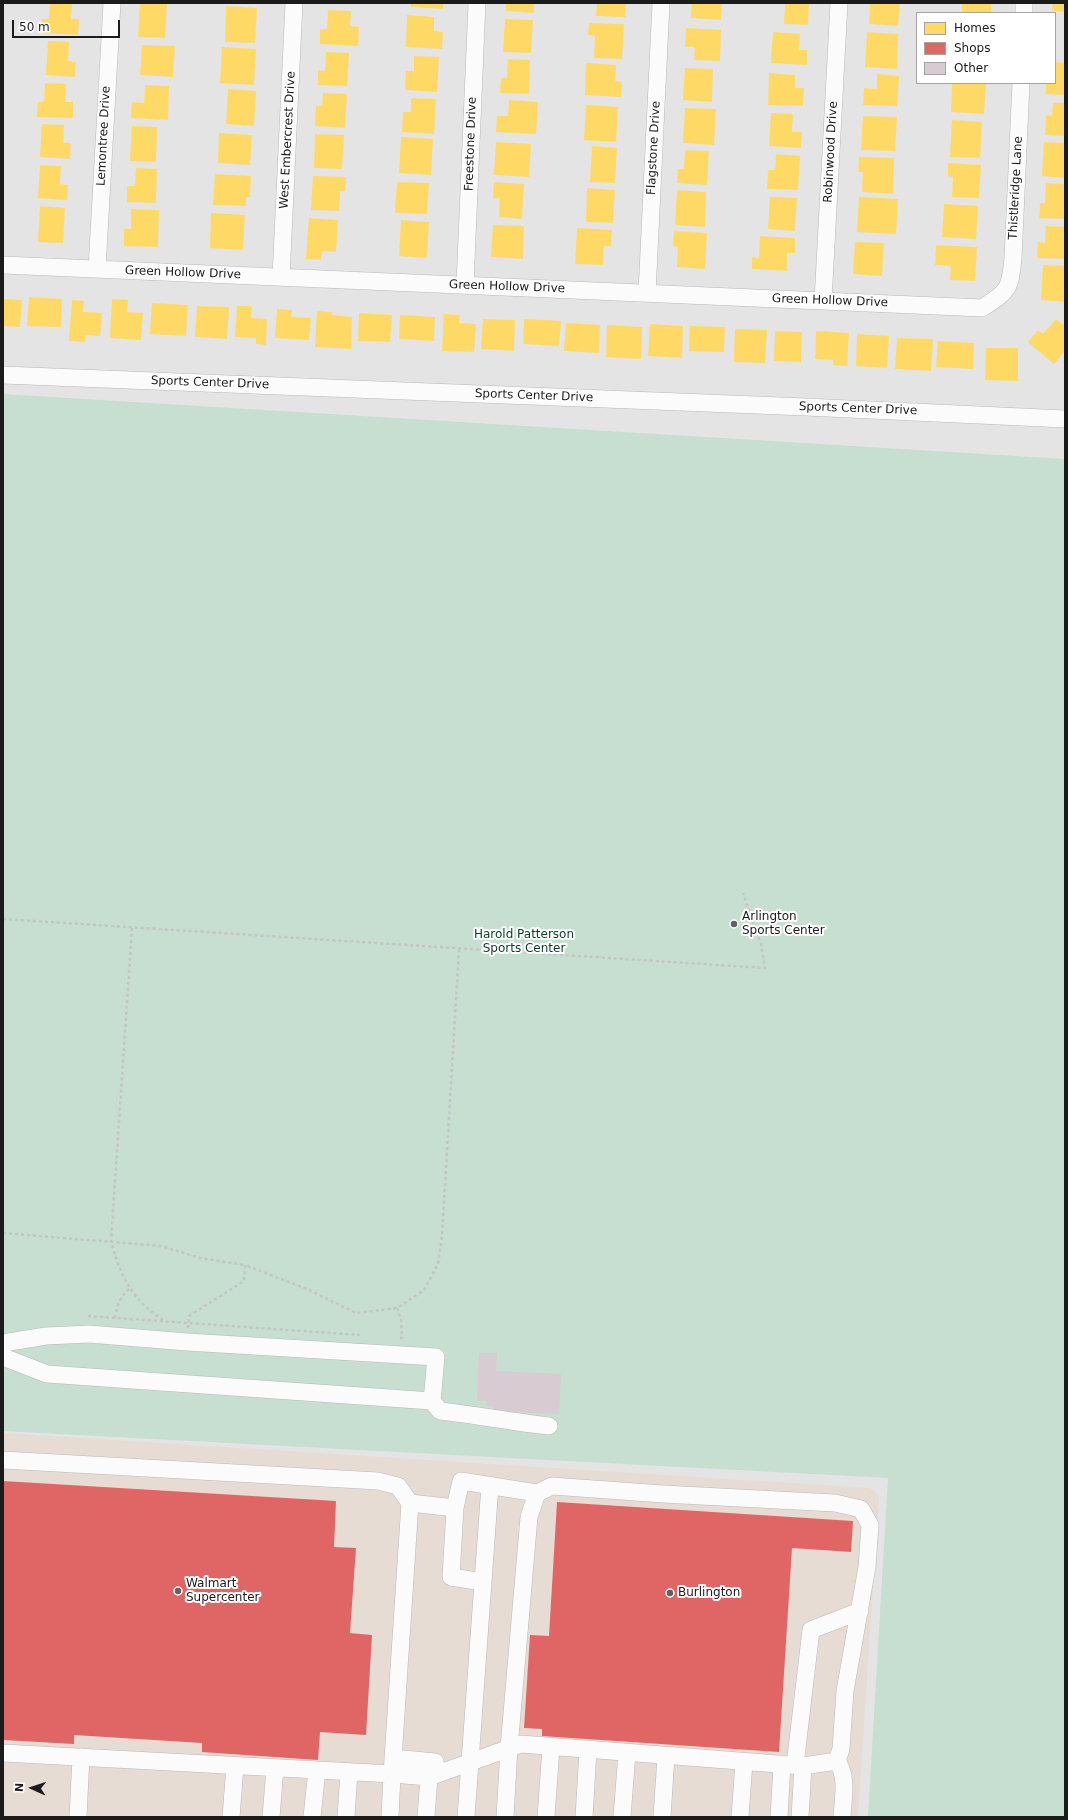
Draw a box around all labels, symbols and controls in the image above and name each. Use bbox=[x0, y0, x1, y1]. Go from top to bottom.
scale bar bbox=[14, 12, 122, 38]
legend bbox=[916, 12, 1056, 84]
text: 50 m bbox=[19, 20, 50, 34]
text: Homes bbox=[954, 21, 996, 35]
text: Shops bbox=[954, 41, 990, 55]
text: Other bbox=[954, 61, 988, 75]
street label: West Embercrest Drive bbox=[277, 71, 299, 209]
street label: Lemontree Drive bbox=[94, 85, 114, 187]
street label: Freestone Drive bbox=[462, 96, 480, 192]
street label: Flagstone Drive bbox=[644, 101, 664, 195]
street label: Robinwood Drive bbox=[821, 101, 841, 203]
street label: Thistleridge Lane bbox=[1006, 136, 1026, 240]
street label: Green Hollow Drive bbox=[125, 264, 241, 282]
street label: Green Hollow Drive bbox=[449, 278, 565, 296]
street label: Green Hollow Drive bbox=[772, 292, 888, 310]
street label: Sports Center Drive bbox=[151, 374, 269, 392]
street label: Sports Center Drive bbox=[475, 387, 593, 405]
street label: Sports Center Drive bbox=[799, 400, 917, 418]
place label: Arlington Sports Center bbox=[742, 910, 825, 938]
marker: Arlington Sports Center bbox=[729, 919, 739, 929]
park label: Harold Patterson Sports Center bbox=[474, 928, 574, 956]
place label: Walmart Supercenter bbox=[186, 1577, 260, 1605]
marker: Walmart Supercenter bbox=[173, 1586, 183, 1596]
place label: Burlington bbox=[678, 1586, 740, 1600]
marker: Burlington bbox=[665, 1588, 675, 1598]
north arrow bbox=[12, 1768, 52, 1808]
text: N bbox=[13, 1782, 26, 1792]

